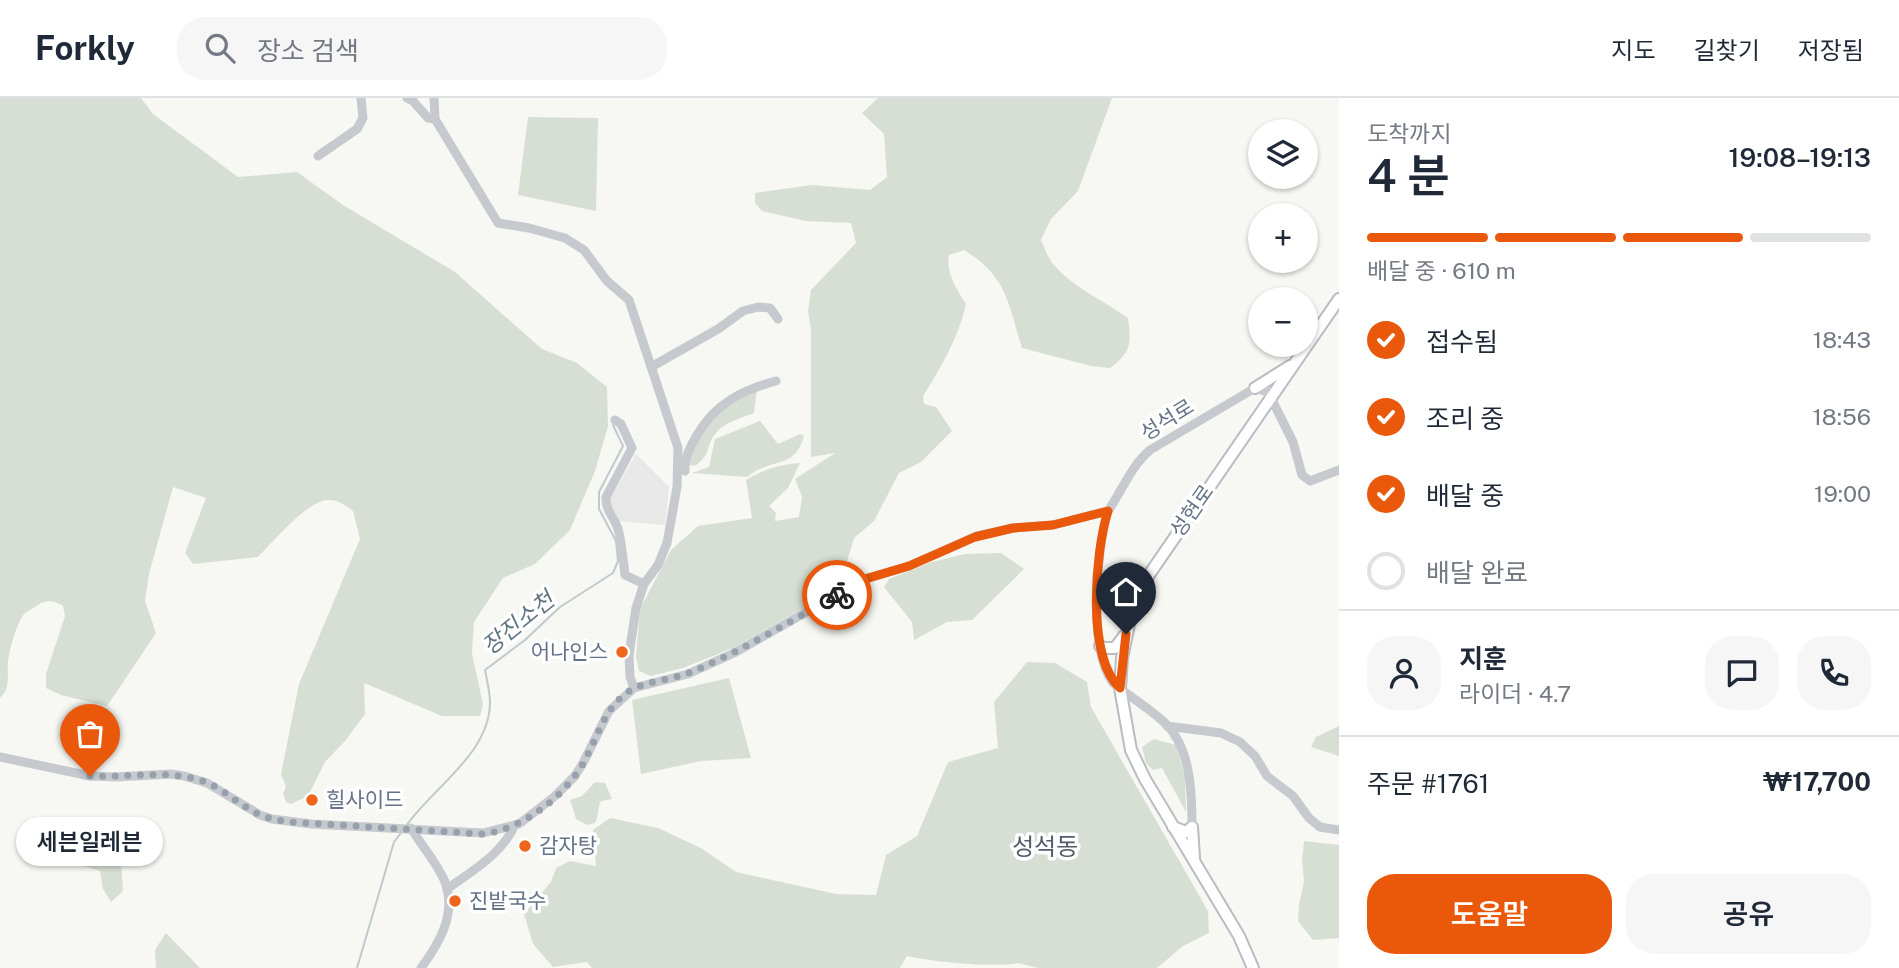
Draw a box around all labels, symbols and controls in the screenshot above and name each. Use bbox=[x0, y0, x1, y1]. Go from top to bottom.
search box bbox=[177, 17, 667, 80]
text: Forkly bbox=[35, 29, 135, 67]
icon: search bbox=[201, 29, 239, 67]
text: 장소 검색 bbox=[257, 35, 359, 66]
text: 지도 bbox=[1611, 36, 1656, 64]
text: 길찾기 bbox=[1694, 36, 1760, 64]
text: 저장됨 bbox=[1798, 36, 1864, 64]
map controls bbox=[1248, 119, 1318, 357]
button: layers bbox=[1248, 119, 1318, 189]
text: 도착까지 bbox=[1367, 120, 1452, 147]
text: 19:08–19:13 bbox=[1729, 142, 1871, 173]
text: 4 분 bbox=[1367, 148, 1450, 202]
button: + bbox=[1248, 203, 1318, 273]
text: 배달 중 · 610 m bbox=[1367, 257, 1516, 284]
button: − bbox=[1248, 287, 1318, 357]
icon: check bbox=[1367, 321, 1405, 359]
text: 접수됨 bbox=[1426, 326, 1498, 357]
text: 18:43 bbox=[1813, 326, 1871, 353]
street label: 성석로 bbox=[1136, 394, 1198, 446]
icon: check bbox=[1367, 398, 1405, 436]
text: 조리 중 bbox=[1426, 403, 1504, 434]
text: 18:56 bbox=[1813, 403, 1871, 430]
icon: check bbox=[1367, 475, 1405, 513]
street label: 성현로 bbox=[1165, 480, 1218, 542]
text: 배달 중 bbox=[1426, 480, 1504, 511]
text: 19:00 bbox=[1814, 480, 1871, 507]
text: 배달 완료 bbox=[1426, 557, 1528, 588]
courier bbox=[802, 560, 872, 630]
pin bbox=[1096, 562, 1156, 634]
icon: home bbox=[1107, 573, 1145, 611]
icon: bike bbox=[818, 576, 856, 614]
water label: 장진소천 bbox=[476, 584, 561, 660]
button: person bbox=[1367, 636, 1441, 710]
button: chat bbox=[1705, 636, 1779, 710]
button: phone bbox=[1797, 636, 1871, 710]
place label: 어나인스 bbox=[531, 639, 608, 664]
text: 지훈 bbox=[1459, 643, 1507, 674]
marker: 어나인스 bbox=[614, 644, 630, 660]
text: 라이더 · 4.7 bbox=[1459, 680, 1571, 707]
pin bbox=[60, 704, 120, 776]
icon: bag bbox=[71, 715, 109, 753]
text: ₩17,700 bbox=[1763, 766, 1871, 797]
text: 주문 #1761 bbox=[1367, 768, 1489, 799]
place label: 힐사이드 bbox=[326, 787, 403, 812]
marker: 힐사이드 bbox=[304, 792, 320, 808]
callout: 세븐일레븐 bbox=[17, 818, 164, 867]
text: 세븐일레븐 bbox=[37, 828, 142, 855]
district label: 성석동 bbox=[1012, 832, 1078, 860]
place label: 감자탕 bbox=[539, 833, 597, 858]
marker: 감자탕 bbox=[517, 838, 533, 854]
button: 도움말 bbox=[1367, 874, 1612, 954]
button: 공유 bbox=[1626, 874, 1871, 954]
place label: 진밭국수 bbox=[469, 888, 546, 913]
marker: 진밭국수 bbox=[447, 893, 463, 909]

